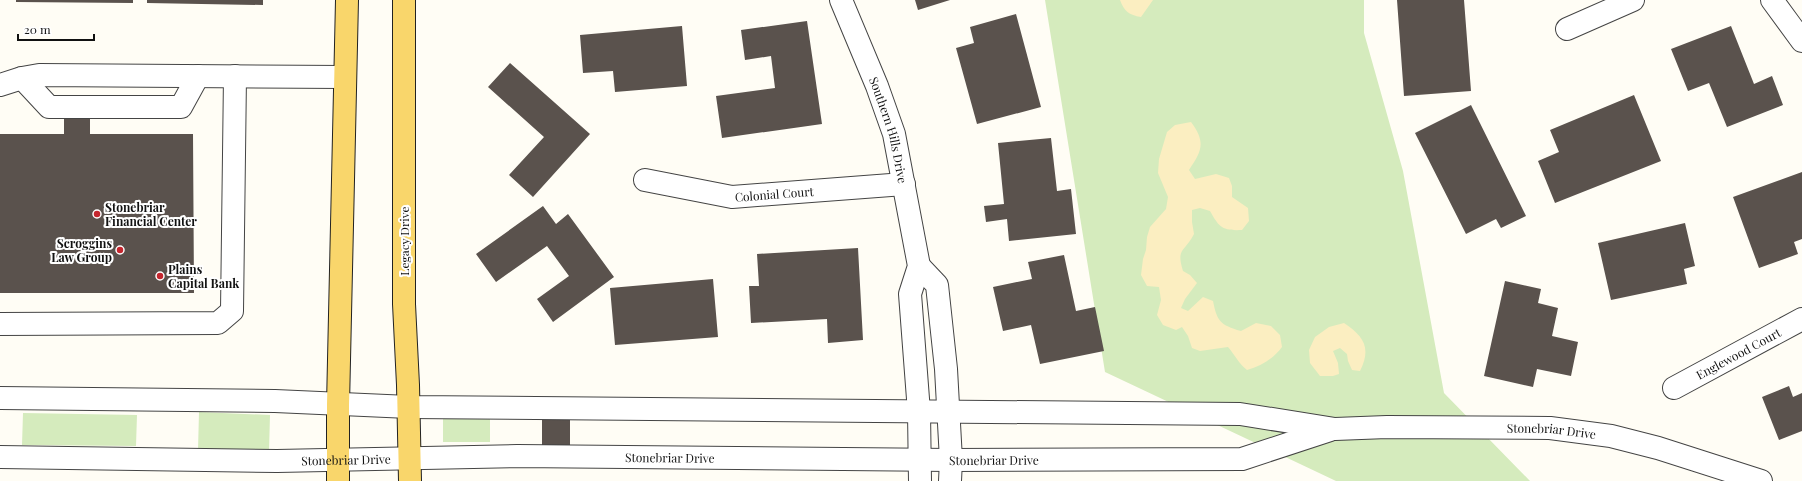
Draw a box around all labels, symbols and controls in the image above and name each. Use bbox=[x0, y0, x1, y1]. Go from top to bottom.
scale bar bbox=[18, 16, 94, 42]
text: 20 m bbox=[24, 21, 51, 37]
street label: Southern Hills Drive bbox=[866, 74, 911, 185]
street label: Colonial Court bbox=[734, 183, 815, 205]
place label: Stonebriar Financial Center bbox=[105, 199, 197, 229]
street label: Legacy Drive bbox=[396, 206, 412, 276]
marker: Stonebriar Financial Center bbox=[92, 209, 102, 219]
place label: Scroggins Law Group bbox=[51, 235, 112, 265]
marker: Scroggins Law Group bbox=[115, 245, 125, 255]
place label: Plains Capital Bank bbox=[168, 261, 240, 291]
marker: Plains Capital Bank bbox=[155, 271, 165, 281]
street label: Englewood Court bbox=[1693, 324, 1784, 383]
street label: Stonebriar Drive bbox=[1507, 420, 1597, 442]
street label: Stonebriar Drive bbox=[625, 449, 715, 466]
street label: Stonebriar Drive bbox=[301, 451, 391, 468]
street label: Stonebriar Drive bbox=[949, 452, 1039, 468]

